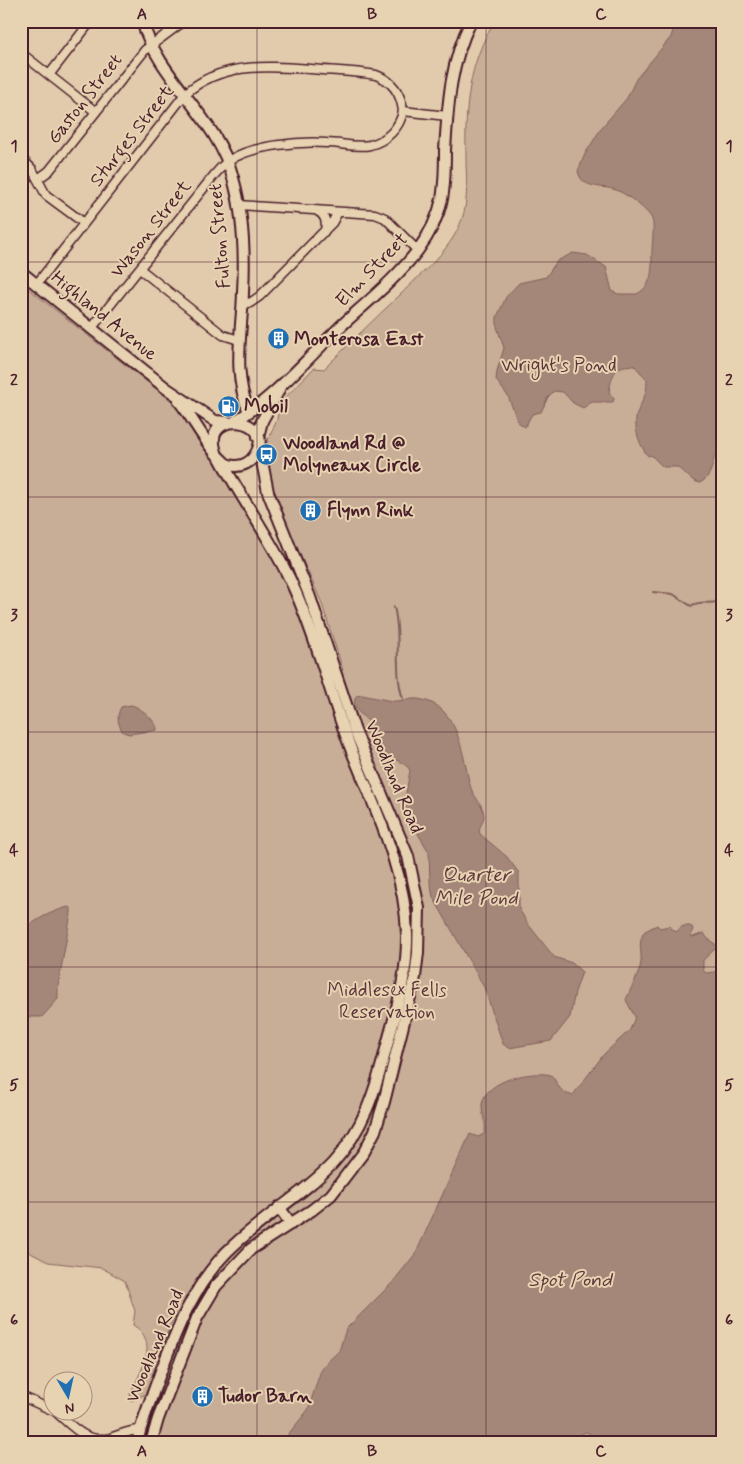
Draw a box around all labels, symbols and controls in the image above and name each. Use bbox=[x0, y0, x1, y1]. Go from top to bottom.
text: A bbox=[137, 4, 147, 25]
text: B bbox=[367, 4, 377, 25]
text: C bbox=[595, 4, 607, 25]
street label: Gaston Street bbox=[42, 49, 128, 149]
street label: Sturges Street bbox=[84, 80, 182, 194]
text: 1 bbox=[10, 136, 18, 157]
text: 1 bbox=[725, 136, 733, 157]
street label: Wason Street bbox=[105, 175, 197, 283]
street label: Fulton Street bbox=[203, 182, 237, 290]
street label: Elm Street bbox=[330, 227, 414, 313]
street label: Highland Avenue bbox=[44, 265, 162, 369]
building icon: Monterosa East bbox=[266, 327, 290, 351]
place label: Monterosa East bbox=[294, 327, 424, 352]
park label: Wright's Pond bbox=[501, 353, 617, 380]
text: 2 bbox=[10, 370, 18, 391]
text: 2 bbox=[725, 370, 733, 391]
fuel station icon: Mobil bbox=[216, 394, 240, 418]
place label: Mobil bbox=[244, 394, 288, 419]
place label: Woodland Rd @ Molyneaux Circle bbox=[282, 431, 421, 478]
bus stop icon: Woodland Rd @ Molyneaux Circle bbox=[255, 442, 279, 466]
building icon: Flynn Rink bbox=[299, 498, 323, 522]
place label: Flynn Rink bbox=[327, 498, 414, 523]
text: 3 bbox=[10, 605, 18, 626]
text: 3 bbox=[725, 605, 733, 626]
street label: Woodland Road bbox=[359, 717, 429, 837]
text: 4 bbox=[9, 840, 19, 861]
text: 4 bbox=[724, 840, 734, 861]
water label: Quarter Mile Pond bbox=[435, 862, 519, 912]
park label: Middlesex Fells Reservation bbox=[327, 978, 447, 1025]
text: 5 bbox=[9, 1075, 19, 1096]
text: 5 bbox=[724, 1075, 734, 1096]
water label: Spot Pond bbox=[528, 1267, 613, 1294]
street label: Woodland Road bbox=[120, 1286, 190, 1406]
text: 6 bbox=[10, 1310, 18, 1331]
text: 6 bbox=[725, 1310, 733, 1331]
north arrow bbox=[42, 1372, 92, 1422]
building icon: Tudor Barn bbox=[190, 1384, 214, 1408]
place label: Tudor Barn bbox=[218, 1384, 312, 1409]
text: N bbox=[64, 1398, 76, 1417]
text: A bbox=[137, 1441, 147, 1462]
text: B bbox=[367, 1441, 377, 1462]
text: C bbox=[595, 1441, 607, 1462]

